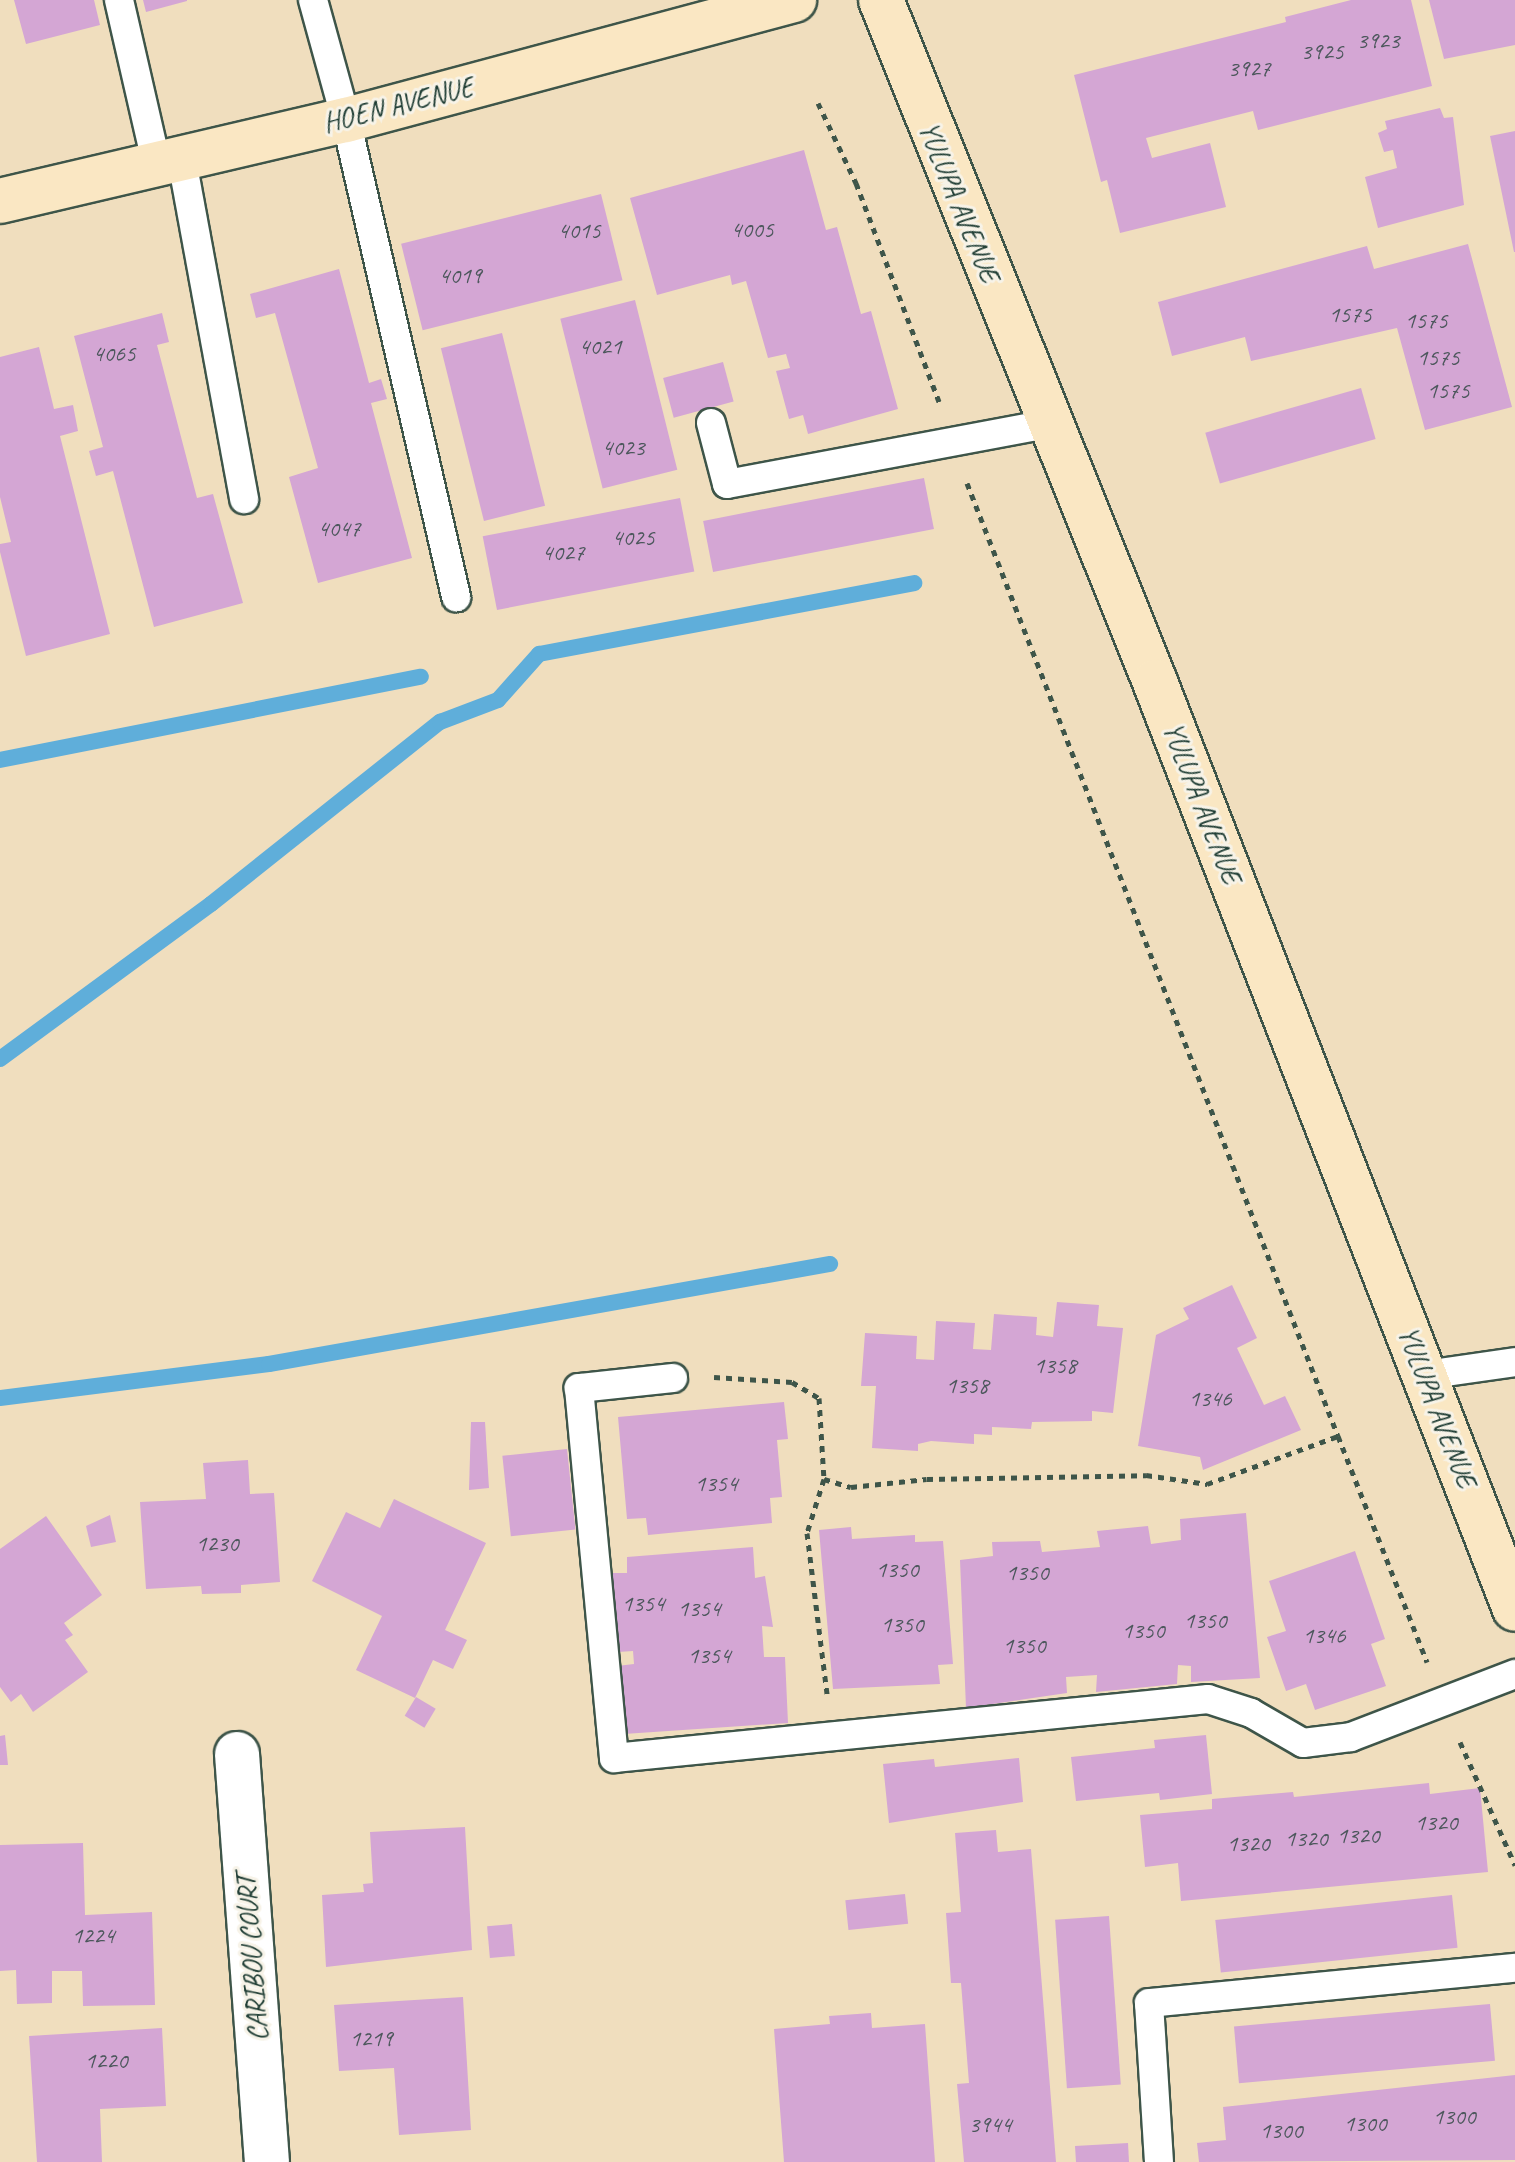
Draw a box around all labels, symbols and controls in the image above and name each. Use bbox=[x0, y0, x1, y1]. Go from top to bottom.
house number: 3923 bbox=[1356, 27, 1400, 55]
house number: 3925 bbox=[1300, 38, 1344, 66]
house number: 3927 bbox=[1227, 55, 1271, 83]
street label: HOEN AVENUE bbox=[320, 70, 476, 140]
street label: YULUPA AVENUE bbox=[912, 117, 1006, 287]
house number: 4005 bbox=[730, 216, 774, 244]
house number: 4015 bbox=[557, 217, 601, 245]
house number: 4019 bbox=[438, 262, 482, 290]
house number: 1575 bbox=[1328, 301, 1372, 329]
house number: 1575 bbox=[1404, 307, 1448, 335]
house number: 4021 bbox=[578, 333, 622, 361]
house number: 4065 bbox=[92, 340, 136, 368]
house number: 1575 bbox=[1416, 344, 1460, 372]
house number: 1575 bbox=[1426, 377, 1470, 405]
house number: 4023 bbox=[601, 434, 645, 462]
house number: 4047 bbox=[317, 515, 361, 543]
house number: 4025 bbox=[611, 524, 655, 552]
house number: 4027 bbox=[541, 539, 585, 567]
street label: YULUPA AVENUE bbox=[1156, 718, 1248, 888]
street label: YULUPA AVENUE bbox=[1391, 1322, 1483, 1492]
house number: 1358 bbox=[1033, 1352, 1077, 1380]
house number: 1358 bbox=[945, 1372, 989, 1400]
house number: 1346 bbox=[1188, 1385, 1232, 1413]
house number: 1354 bbox=[694, 1470, 738, 1498]
house number: 1230 bbox=[195, 1530, 239, 1558]
house number: 1350 bbox=[875, 1556, 919, 1584]
house number: 1350 bbox=[1005, 1559, 1049, 1587]
house number: 1354 bbox=[621, 1590, 665, 1618]
house number: 1354 bbox=[677, 1595, 721, 1623]
house number: 1350 bbox=[1183, 1607, 1227, 1635]
house number: 1350 bbox=[880, 1611, 924, 1639]
house number: 1350 bbox=[1121, 1617, 1165, 1645]
house number: 1346 bbox=[1302, 1622, 1346, 1650]
house number: 1350 bbox=[1002, 1632, 1046, 1660]
house number: 1354 bbox=[687, 1642, 731, 1670]
house number: 1320 bbox=[1414, 1809, 1458, 1837]
house number: 1320 bbox=[1336, 1822, 1380, 1850]
house number: 1320 bbox=[1284, 1825, 1328, 1853]
house number: 1320 bbox=[1226, 1830, 1270, 1858]
street label: CARIBOU COURT bbox=[229, 1874, 275, 2042]
house number: 1224 bbox=[71, 1922, 115, 1950]
house number: 1219 bbox=[349, 2025, 393, 2053]
house number: 1220 bbox=[84, 2047, 128, 2075]
house number: 1300 bbox=[1432, 2103, 1476, 2131]
house number: 1300 bbox=[1343, 2110, 1387, 2138]
house number: 3944 bbox=[968, 2111, 1012, 2139]
house number: 1300 bbox=[1259, 2117, 1303, 2145]

